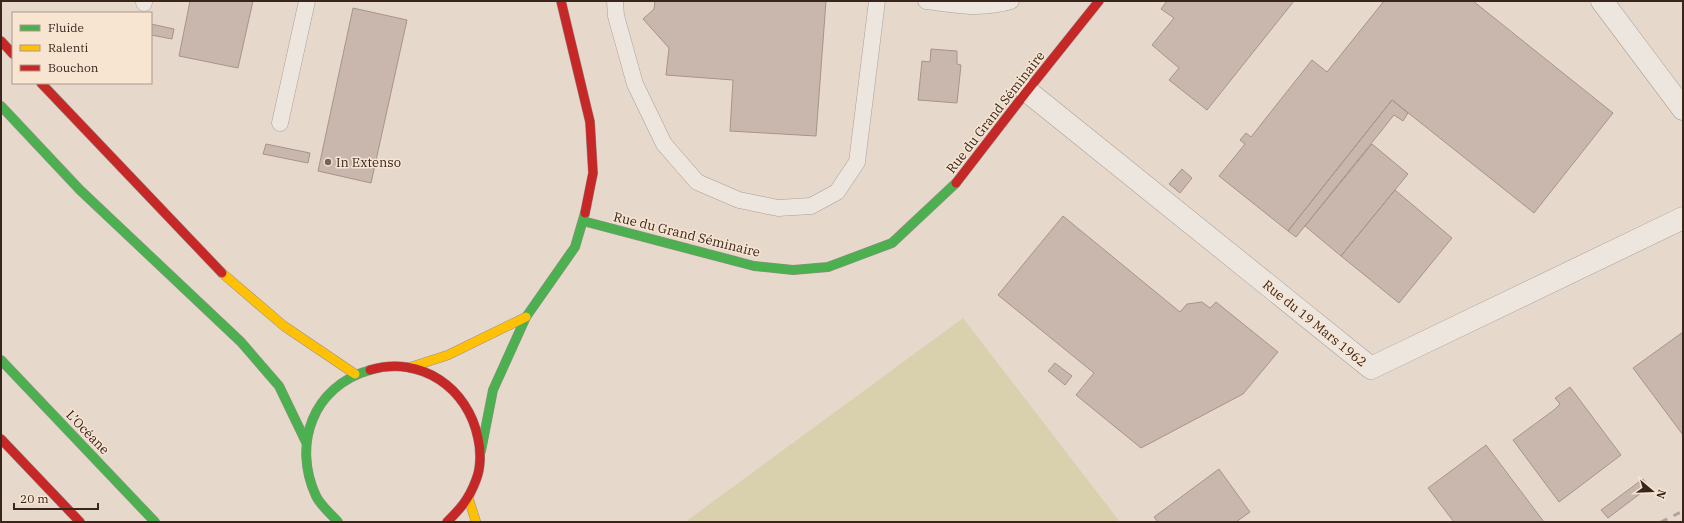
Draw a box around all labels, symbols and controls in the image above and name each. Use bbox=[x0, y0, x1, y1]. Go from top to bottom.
legend bbox=[12, 12, 152, 84]
text: Fluide bbox=[48, 20, 84, 35]
text: Ralenti bbox=[48, 40, 89, 55]
street label: Rue du Grand Séminaire bbox=[942, 48, 1048, 177]
text: Bouchon bbox=[48, 60, 99, 75]
place label: In Extenso bbox=[336, 154, 401, 171]
marker: In Extenso bbox=[323, 157, 333, 167]
street label: Rue du Grand Séminaire bbox=[612, 208, 762, 261]
street label: Rue du 19 Mars 1962 bbox=[1259, 276, 1370, 371]
street label: L’Océane bbox=[62, 407, 113, 458]
north arrow bbox=[1632, 471, 1672, 511]
scale bar bbox=[14, 485, 98, 511]
text: N bbox=[1653, 488, 1669, 501]
text: 20 m bbox=[20, 491, 49, 506]

